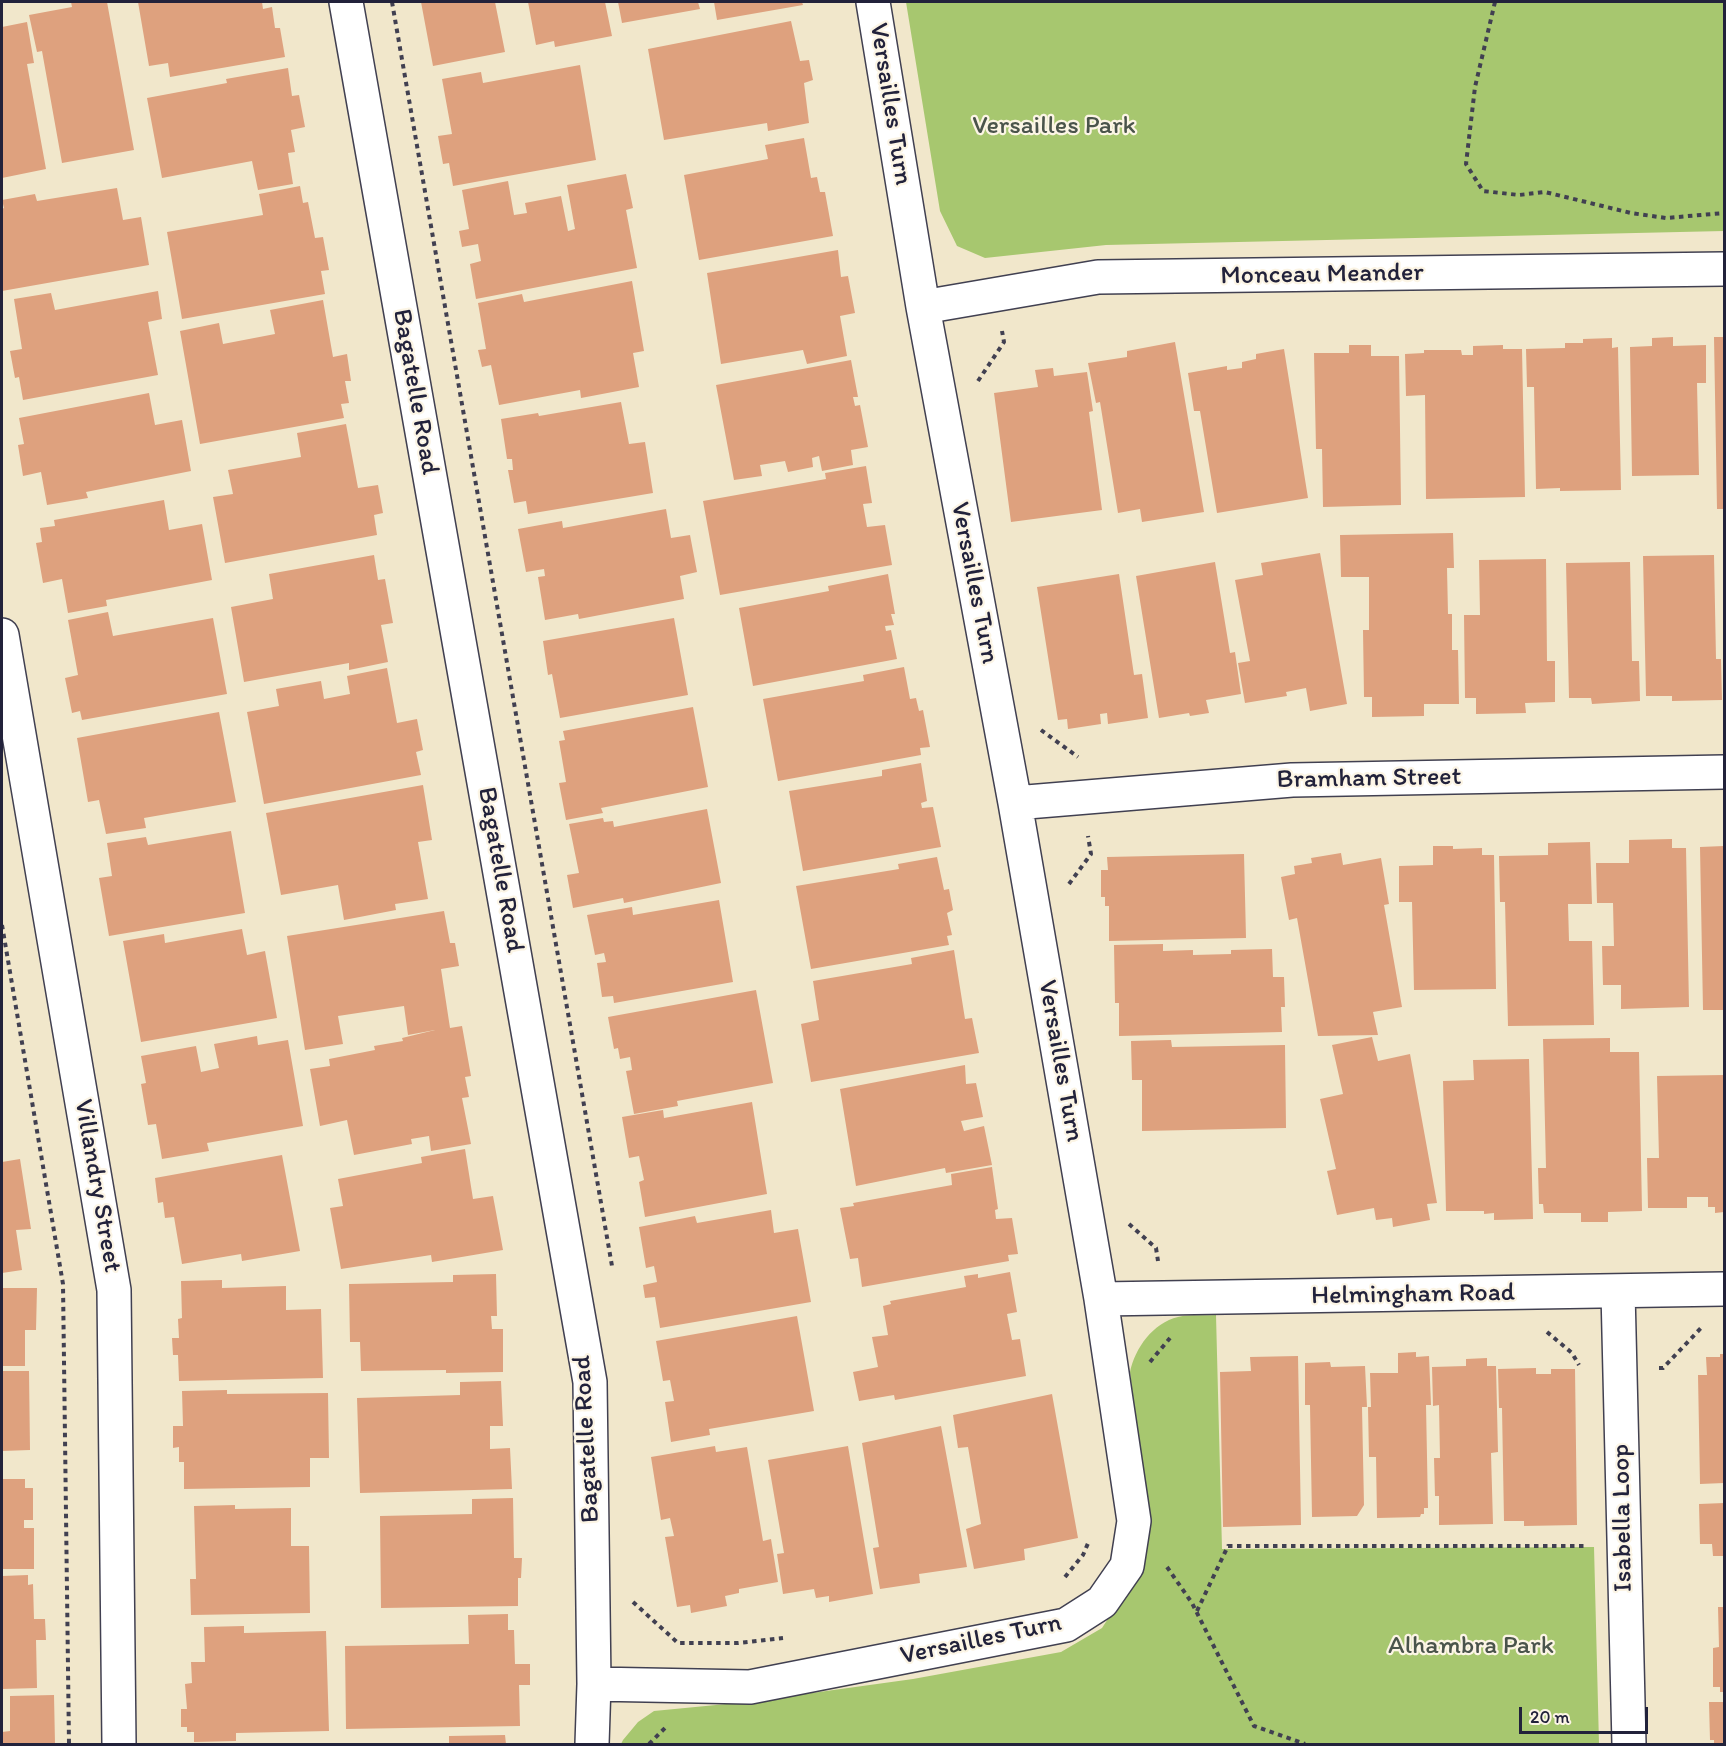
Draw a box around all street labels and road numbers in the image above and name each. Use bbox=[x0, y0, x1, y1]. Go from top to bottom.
street label: Versailles Turn bbox=[862, 21, 918, 187]
street label: Monceau Meander bbox=[1220, 258, 1424, 292]
street label: Bagatelle Road bbox=[385, 307, 445, 477]
street label: Versailles Turn bbox=[943, 500, 1005, 666]
street label: Bramham Street bbox=[1276, 762, 1462, 796]
street label: Bagatelle Road bbox=[470, 785, 530, 955]
street label: Versailles Turn bbox=[1030, 978, 1090, 1144]
street label: Villandry Street bbox=[66, 1097, 128, 1275]
street label: Helmingham Road bbox=[1311, 1278, 1515, 1312]
street label: Bagatelle Road bbox=[567, 1354, 607, 1524]
street label: Isabella Loop bbox=[1606, 1444, 1640, 1592]
street label: Versailles Turn bbox=[898, 1608, 1064, 1672]

